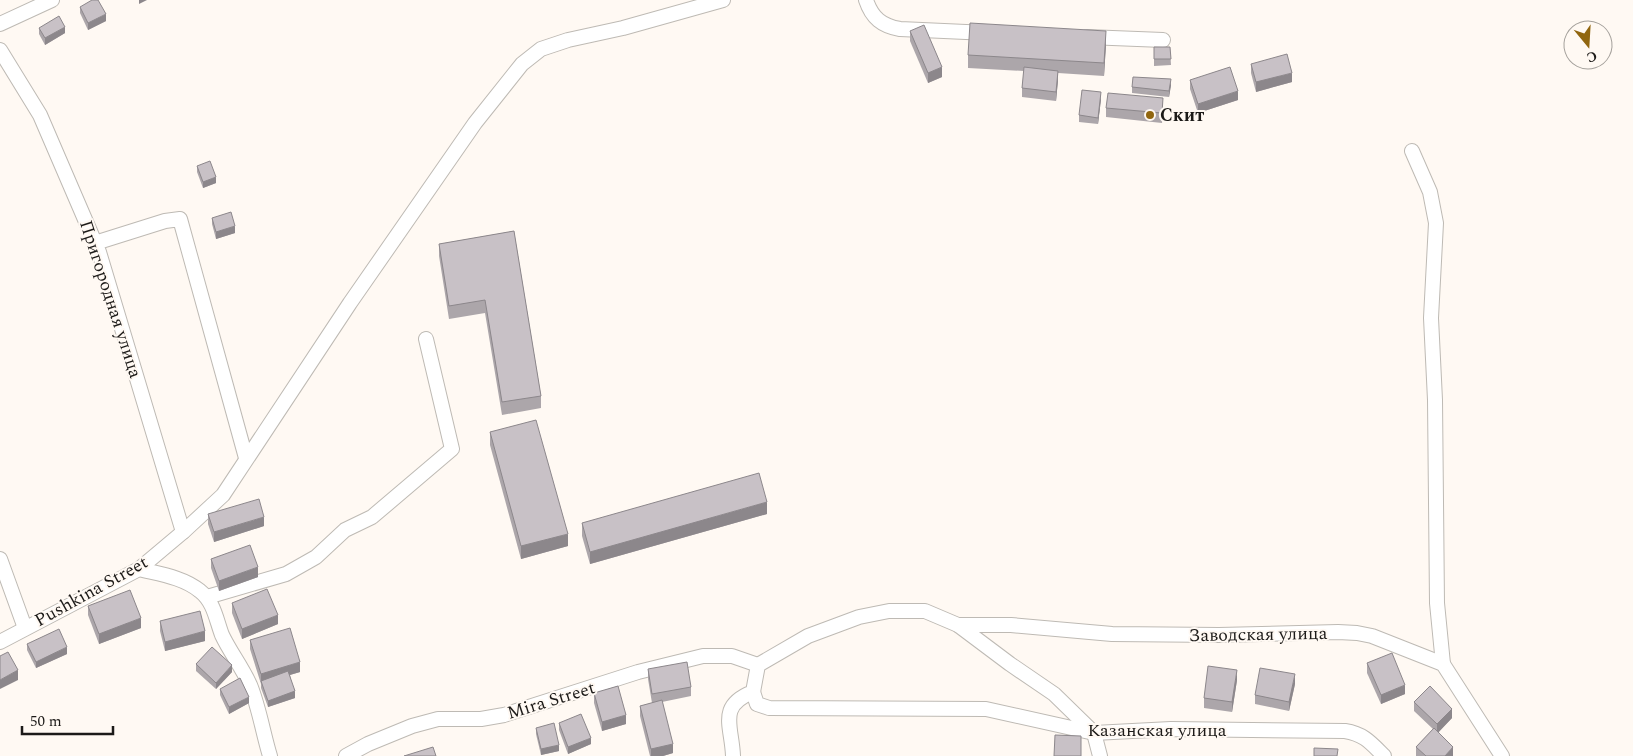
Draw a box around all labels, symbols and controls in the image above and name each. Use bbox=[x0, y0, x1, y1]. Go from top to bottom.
north arrow bbox=[1563, 20, 1613, 70]
text: С bbox=[1584, 45, 1600, 68]
place label: Скит bbox=[1160, 102, 1204, 129]
marker: Скит bbox=[1144, 109, 1156, 121]
street label: Пригородная улица bbox=[72, 217, 149, 382]
street label: Pushkina Street bbox=[30, 549, 153, 634]
street label: Заводская улица bbox=[1188, 620, 1328, 649]
street label: Mira Street bbox=[504, 674, 598, 727]
scale bar bbox=[22, 704, 114, 736]
text: 50 m bbox=[30, 710, 62, 733]
street label: Казанская улица bbox=[1087, 717, 1227, 744]

